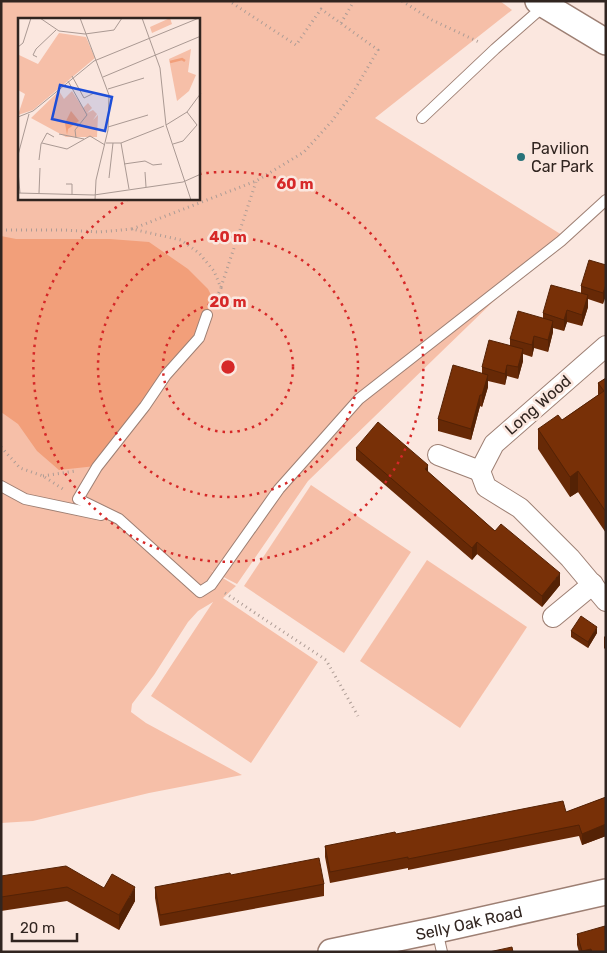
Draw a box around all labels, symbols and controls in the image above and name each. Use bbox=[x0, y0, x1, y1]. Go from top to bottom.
inset map bbox=[18, 18, 200, 200]
place label: Pavilion Car Park bbox=[531, 139, 594, 176]
marker: Pavilion Car Park bbox=[515, 151, 527, 163]
text: 60 m bbox=[277, 175, 313, 193]
text: 40 m bbox=[209, 228, 247, 246]
text: 20 m bbox=[210, 293, 246, 311]
centre of rings bbox=[219, 358, 237, 376]
street label: Long Wood bbox=[501, 371, 575, 439]
street label: Selly Oak Road bbox=[414, 902, 524, 944]
scale bar bbox=[12, 910, 78, 942]
text: 20 m bbox=[20, 919, 55, 937]

